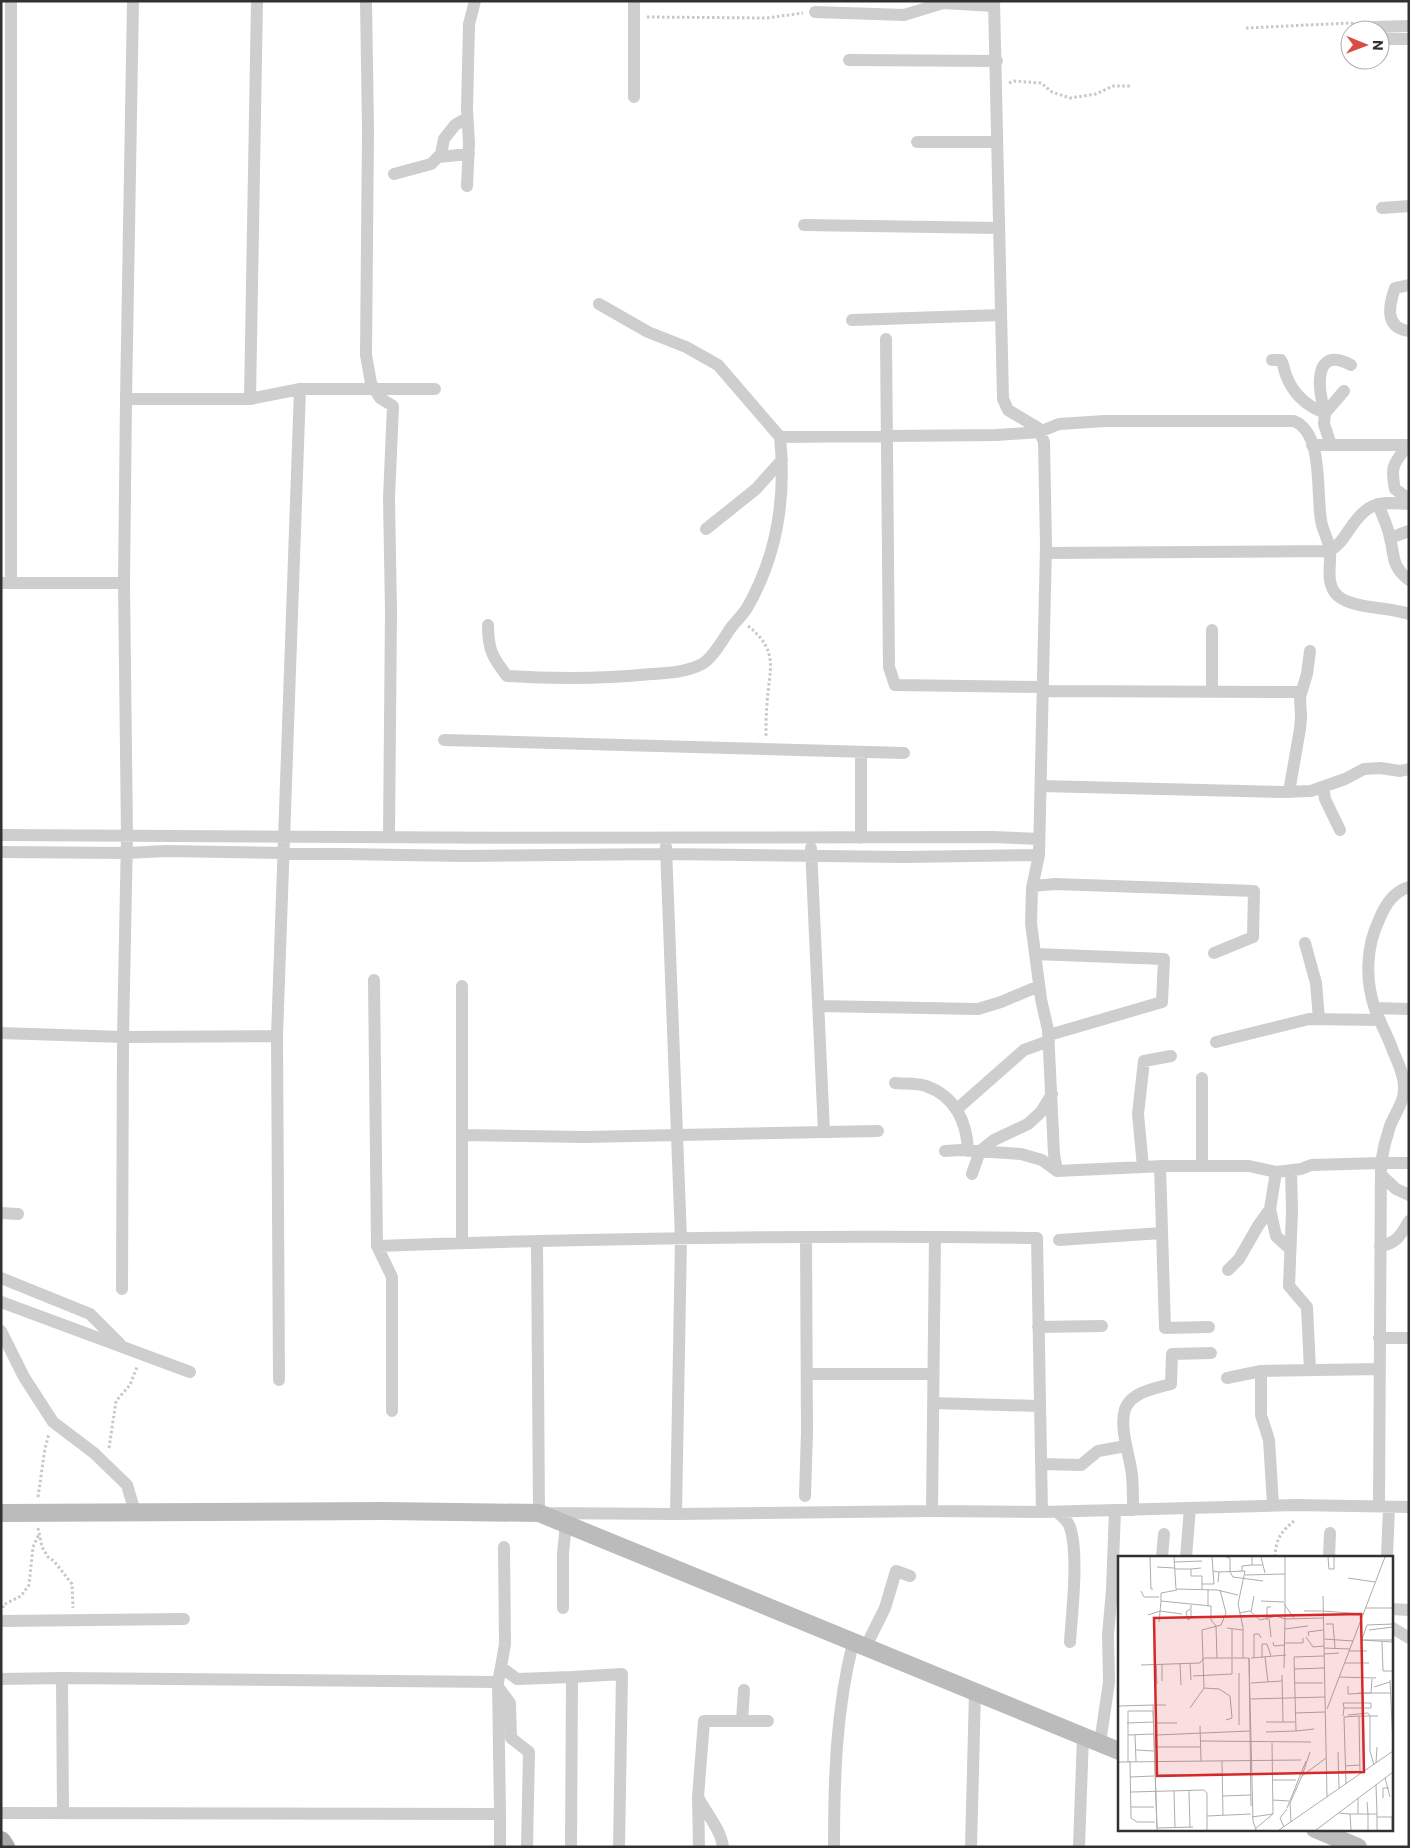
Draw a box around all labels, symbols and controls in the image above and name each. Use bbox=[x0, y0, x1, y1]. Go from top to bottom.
north arrow bbox=[1340, 20, 1390, 70]
text: N bbox=[1370, 40, 1387, 51]
inset map bbox=[1118, 1556, 1392, 1830]

